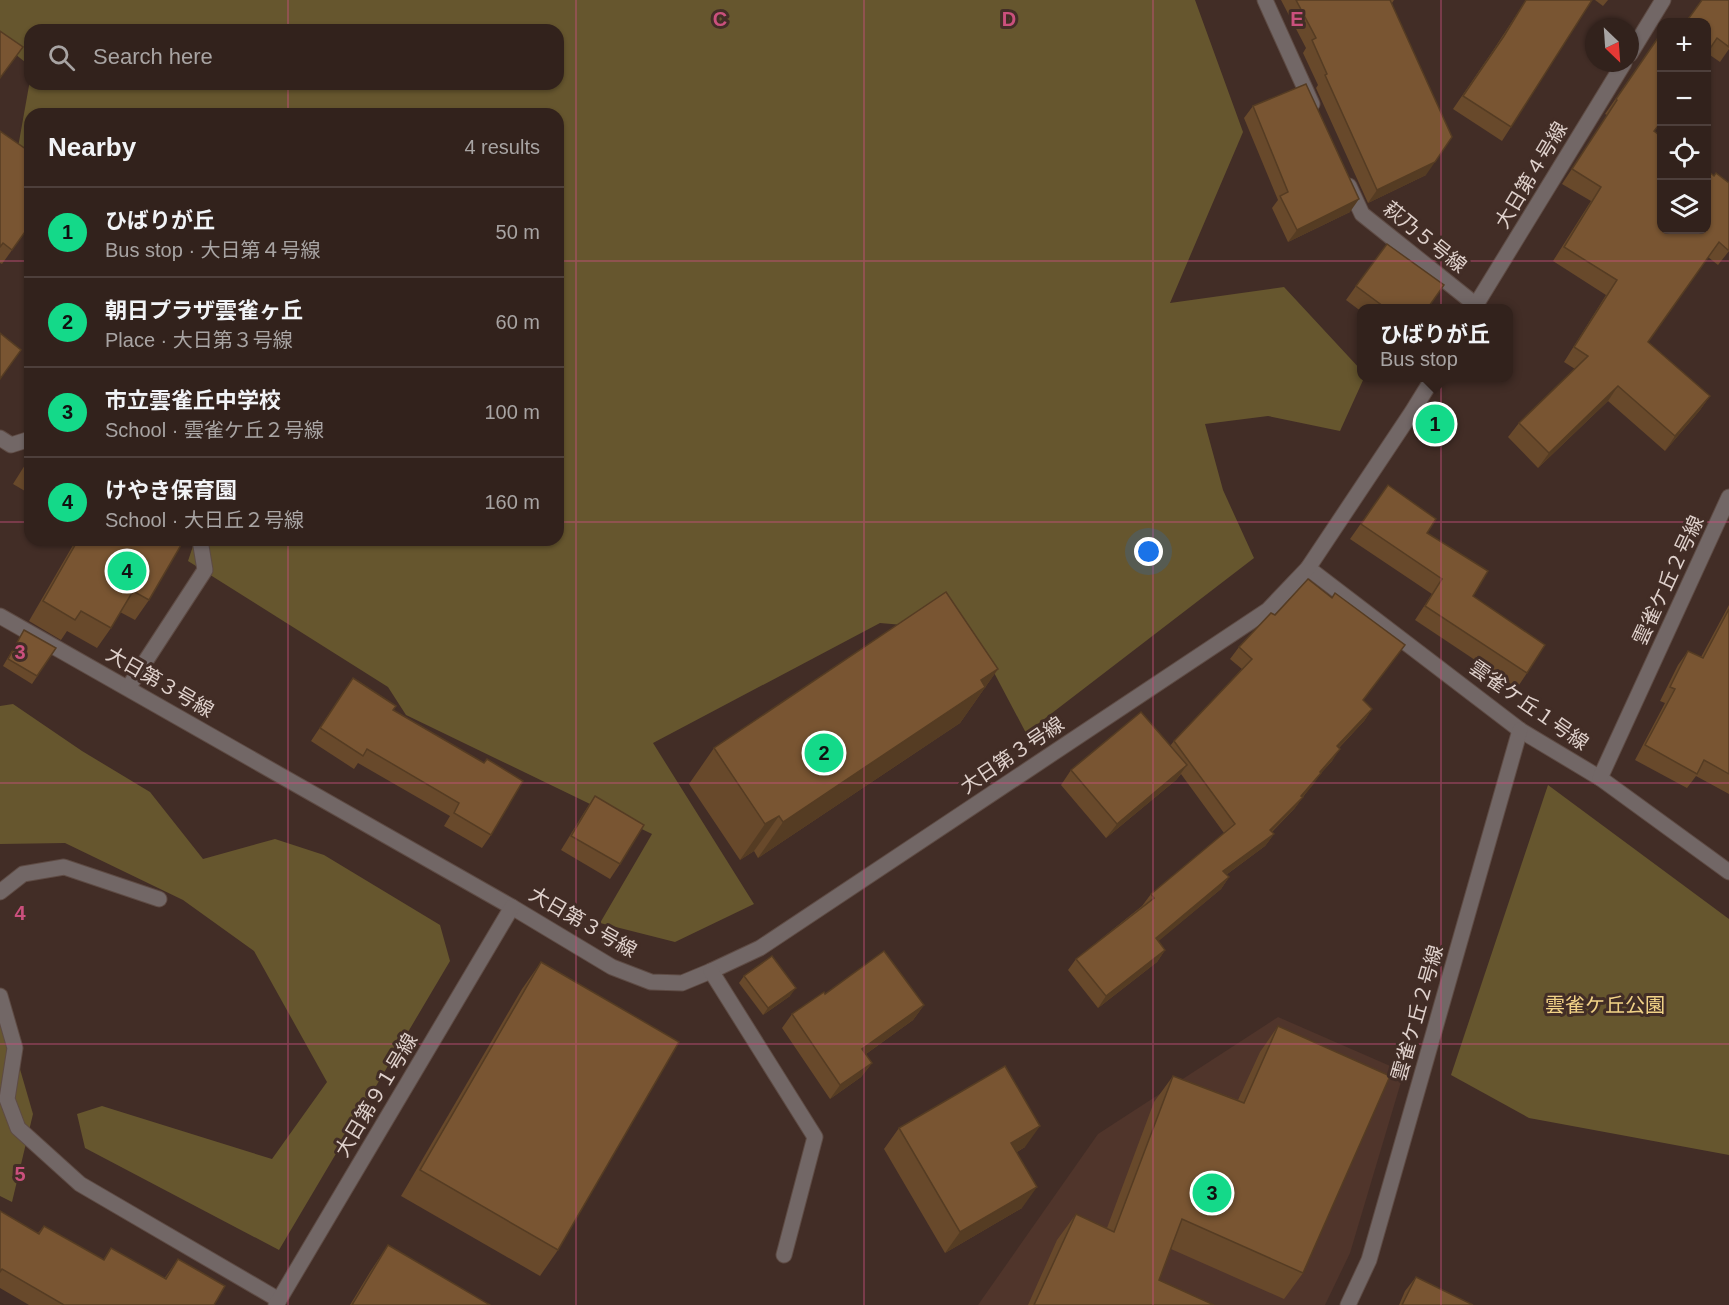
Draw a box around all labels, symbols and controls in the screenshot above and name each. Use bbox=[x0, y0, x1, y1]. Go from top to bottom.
text: C bbox=[713, 8, 727, 30]
text: D bbox=[1002, 8, 1016, 30]
text: E bbox=[1290, 8, 1304, 30]
north arrow bbox=[1585, 18, 1639, 72]
map controls bbox=[1657, 18, 1711, 234]
button: + bbox=[1657, 18, 1711, 72]
search box bbox=[24, 24, 564, 90]
icon: search bbox=[45, 41, 78, 74]
text: Search here bbox=[93, 44, 213, 69]
button: − bbox=[1657, 72, 1711, 126]
street label: 大日第４号線 bbox=[1491, 118, 1571, 232]
button: locate bbox=[1657, 126, 1711, 180]
text: Nearby bbox=[48, 132, 136, 162]
text: 4 results bbox=[464, 136, 540, 158]
button: layers bbox=[1657, 180, 1711, 234]
street label: 萩乃５号線 bbox=[1379, 197, 1471, 277]
text: ひばりが丘 bbox=[105, 208, 215, 233]
text: 1 bbox=[62, 221, 73, 243]
text: 50 m bbox=[496, 221, 540, 243]
text: Bus stop · 大日第４号線 bbox=[105, 239, 321, 261]
text: 朝日プラザ雲雀ヶ丘 bbox=[105, 298, 303, 323]
popup bbox=[1357, 304, 1513, 382]
text: 2 bbox=[62, 311, 73, 333]
text: 60 m bbox=[496, 311, 540, 333]
text: ひばりが丘 bbox=[1380, 322, 1490, 347]
text: Place · 大日第３号線 bbox=[105, 329, 293, 351]
text: Bus stop bbox=[1380, 348, 1458, 370]
text: 市立雲雀丘中学校 bbox=[105, 388, 281, 413]
text: 3 bbox=[62, 401, 73, 423]
text: 100 m bbox=[484, 401, 540, 423]
pin: 1 bbox=[1416, 402, 1454, 446]
text: School · 雲雀ケ丘２号線 bbox=[105, 419, 324, 441]
text: けやき保育園 bbox=[105, 478, 237, 503]
text: 4 bbox=[62, 491, 73, 513]
text: 160 m bbox=[484, 491, 540, 513]
text: School · 大日丘２号線 bbox=[105, 509, 304, 531]
street label: 雲雀ケ丘２号線 bbox=[1628, 512, 1708, 648]
your location bbox=[1134, 537, 1163, 566]
pin: 4 bbox=[108, 548, 146, 594]
text: 3 bbox=[14, 641, 26, 663]
street label: 大日第３号線 bbox=[103, 642, 217, 722]
street label: 雲雀ケ丘１号線 bbox=[1465, 656, 1593, 754]
street label: 大日第３号線 bbox=[956, 712, 1068, 798]
pin: 2 bbox=[804, 730, 844, 776]
street label: 大日第３号線 bbox=[526, 882, 640, 962]
text: 4 bbox=[14, 902, 26, 924]
street label: 雲雀ケ丘２号線 bbox=[1387, 943, 1447, 1083]
park label: 雲雀ケ丘公園 bbox=[1545, 994, 1665, 1016]
street label: 大日第９１号線 bbox=[331, 1029, 421, 1161]
text: 5 bbox=[14, 1163, 26, 1185]
pin: 3 bbox=[1192, 1170, 1232, 1216]

